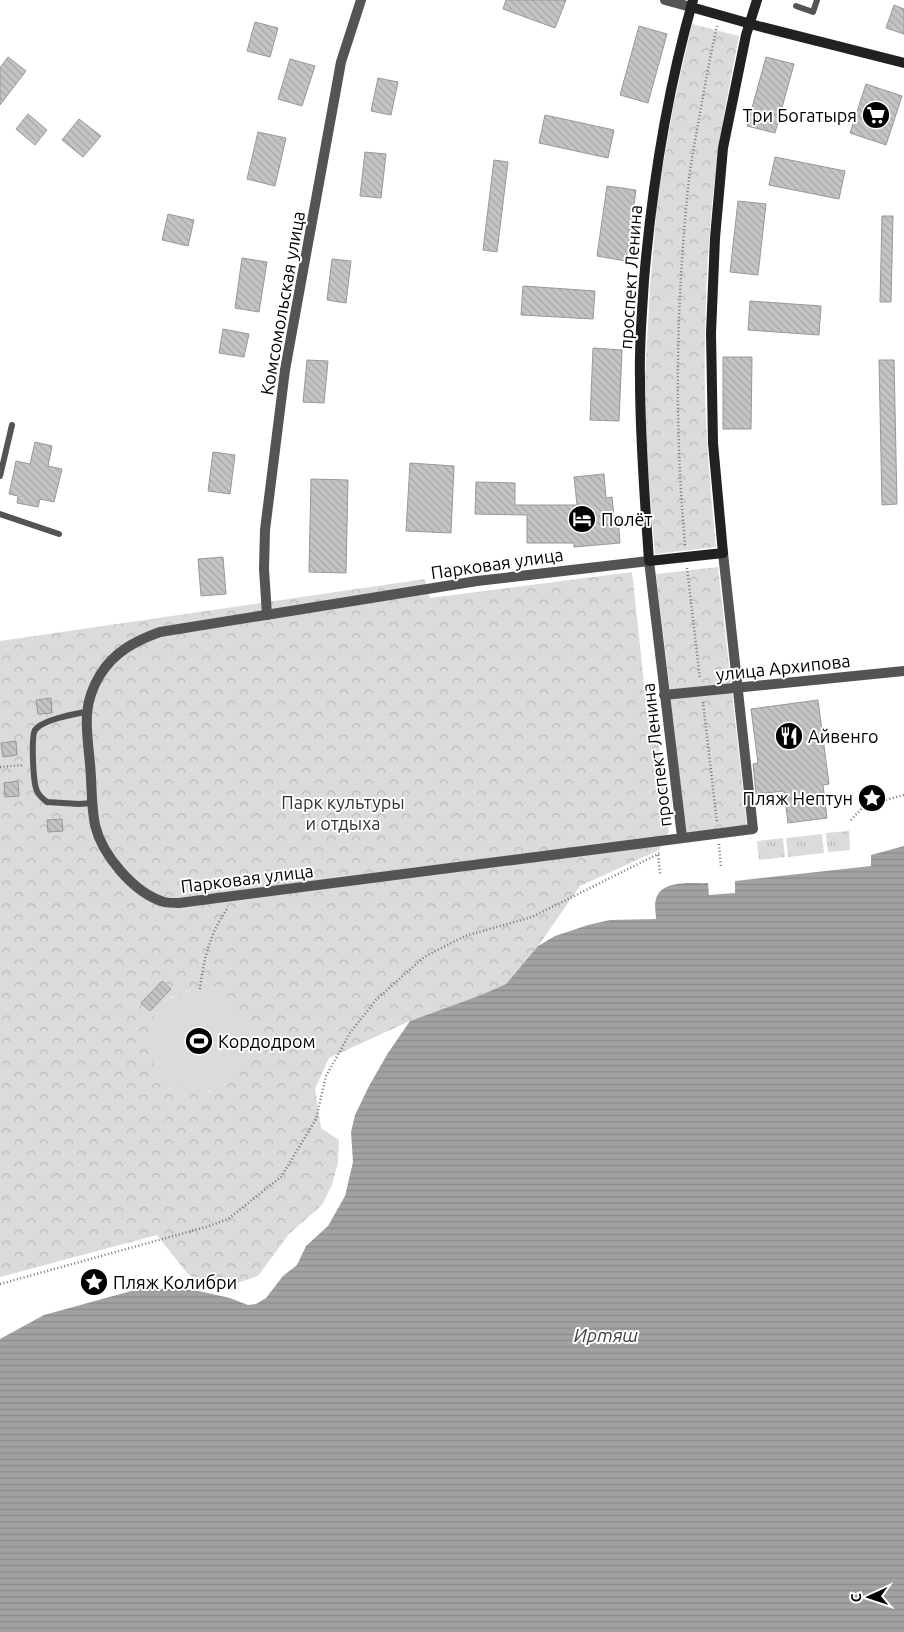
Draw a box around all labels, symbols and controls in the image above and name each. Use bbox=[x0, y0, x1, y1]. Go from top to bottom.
supermarket icon: Три Богатыря bbox=[861, 100, 891, 130]
place label: Три Богатыря bbox=[742, 105, 857, 125]
street label: проспект Ленина bbox=[615, 204, 645, 350]
street label: Комсомольская улица bbox=[256, 209, 308, 397]
hotel icon: Полёт bbox=[567, 504, 597, 534]
place label: Полёт bbox=[601, 509, 652, 529]
street label: Парковая улица bbox=[429, 544, 565, 582]
street label: улица Архипова bbox=[715, 650, 851, 684]
street label: проспект Ленина bbox=[637, 682, 675, 828]
restaurant icon: Айвенго bbox=[774, 721, 804, 751]
place label: Айвенго bbox=[808, 726, 879, 746]
place icon: Пляж Нептун bbox=[857, 783, 887, 813]
place label: Пляж Нептун bbox=[743, 788, 853, 808]
park label: Парк культуры и отдыха bbox=[281, 792, 405, 833]
street label: Парковая улица bbox=[179, 860, 315, 896]
sports icon: Кордодром bbox=[184, 1026, 214, 1056]
place label: Кордодром bbox=[218, 1031, 316, 1051]
place icon: Пляж Колибри bbox=[79, 1267, 109, 1297]
place label: Пляж Колибри bbox=[113, 1272, 237, 1292]
water label: Иртяш bbox=[574, 1324, 639, 1346]
north arrow bbox=[844, 1572, 894, 1622]
text: С bbox=[848, 1593, 864, 1603]

